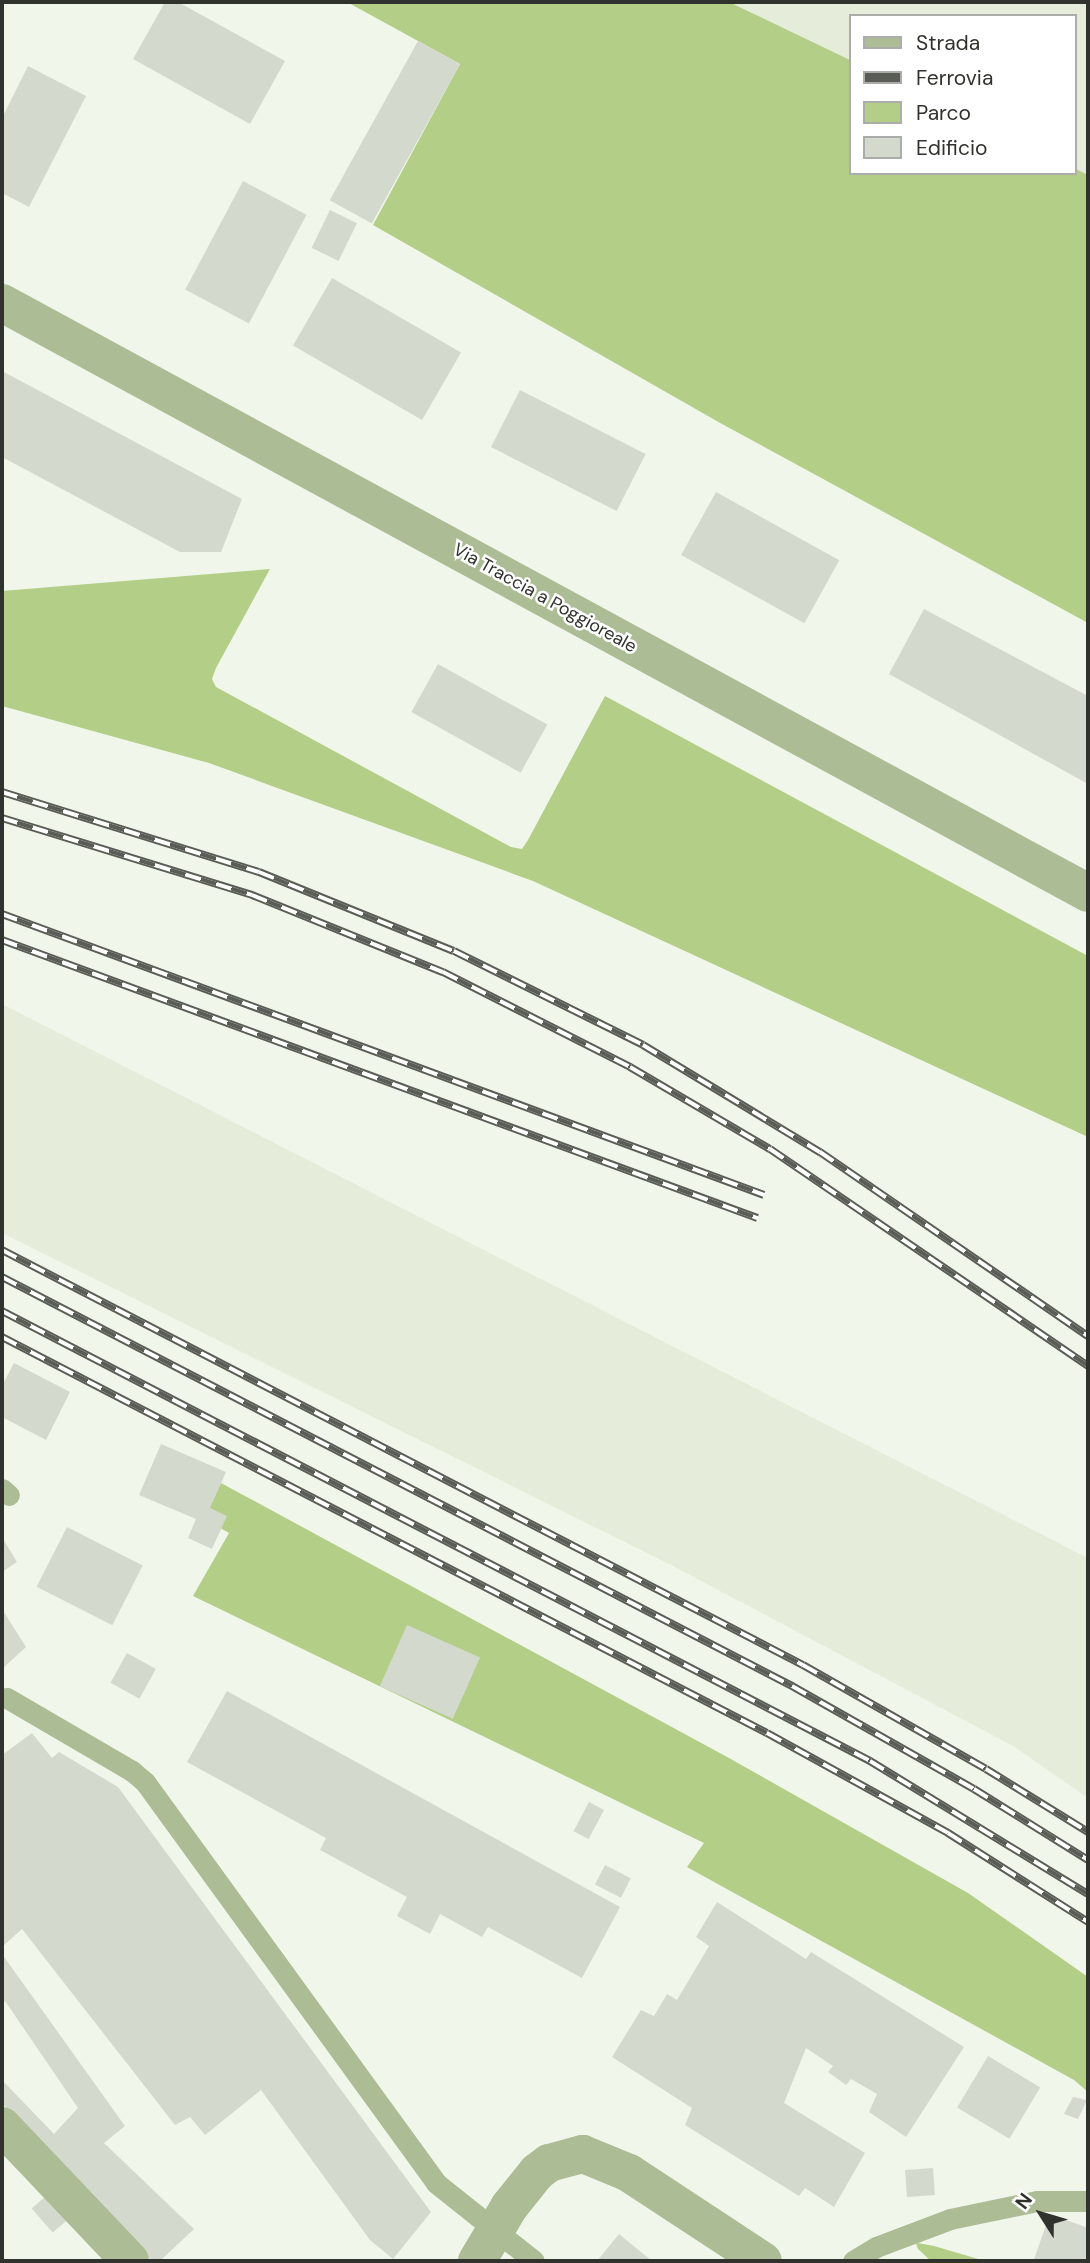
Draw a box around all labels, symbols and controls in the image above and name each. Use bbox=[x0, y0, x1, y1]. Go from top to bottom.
legend bbox=[848, 14, 1076, 175]
text: Strada bbox=[916, 29, 980, 57]
text: Ferrovia bbox=[916, 64, 993, 92]
text: Parco bbox=[916, 99, 971, 127]
text: Edificio bbox=[916, 134, 987, 162]
street label: Via Traccia a Poggioreale bbox=[450, 539, 640, 657]
north arrow bbox=[1006, 2179, 1076, 2249]
text: N bbox=[1010, 2188, 1038, 2214]

